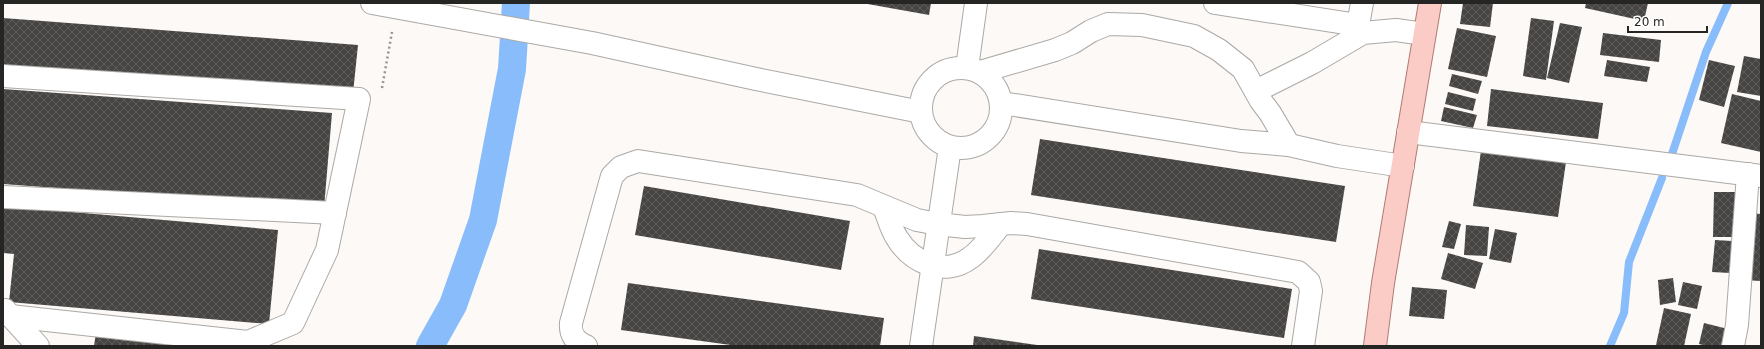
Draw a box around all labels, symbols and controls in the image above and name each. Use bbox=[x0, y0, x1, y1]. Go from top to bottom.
scale bar bbox=[1628, 8, 1707, 34]
text: 20 m bbox=[1634, 15, 1665, 29]

